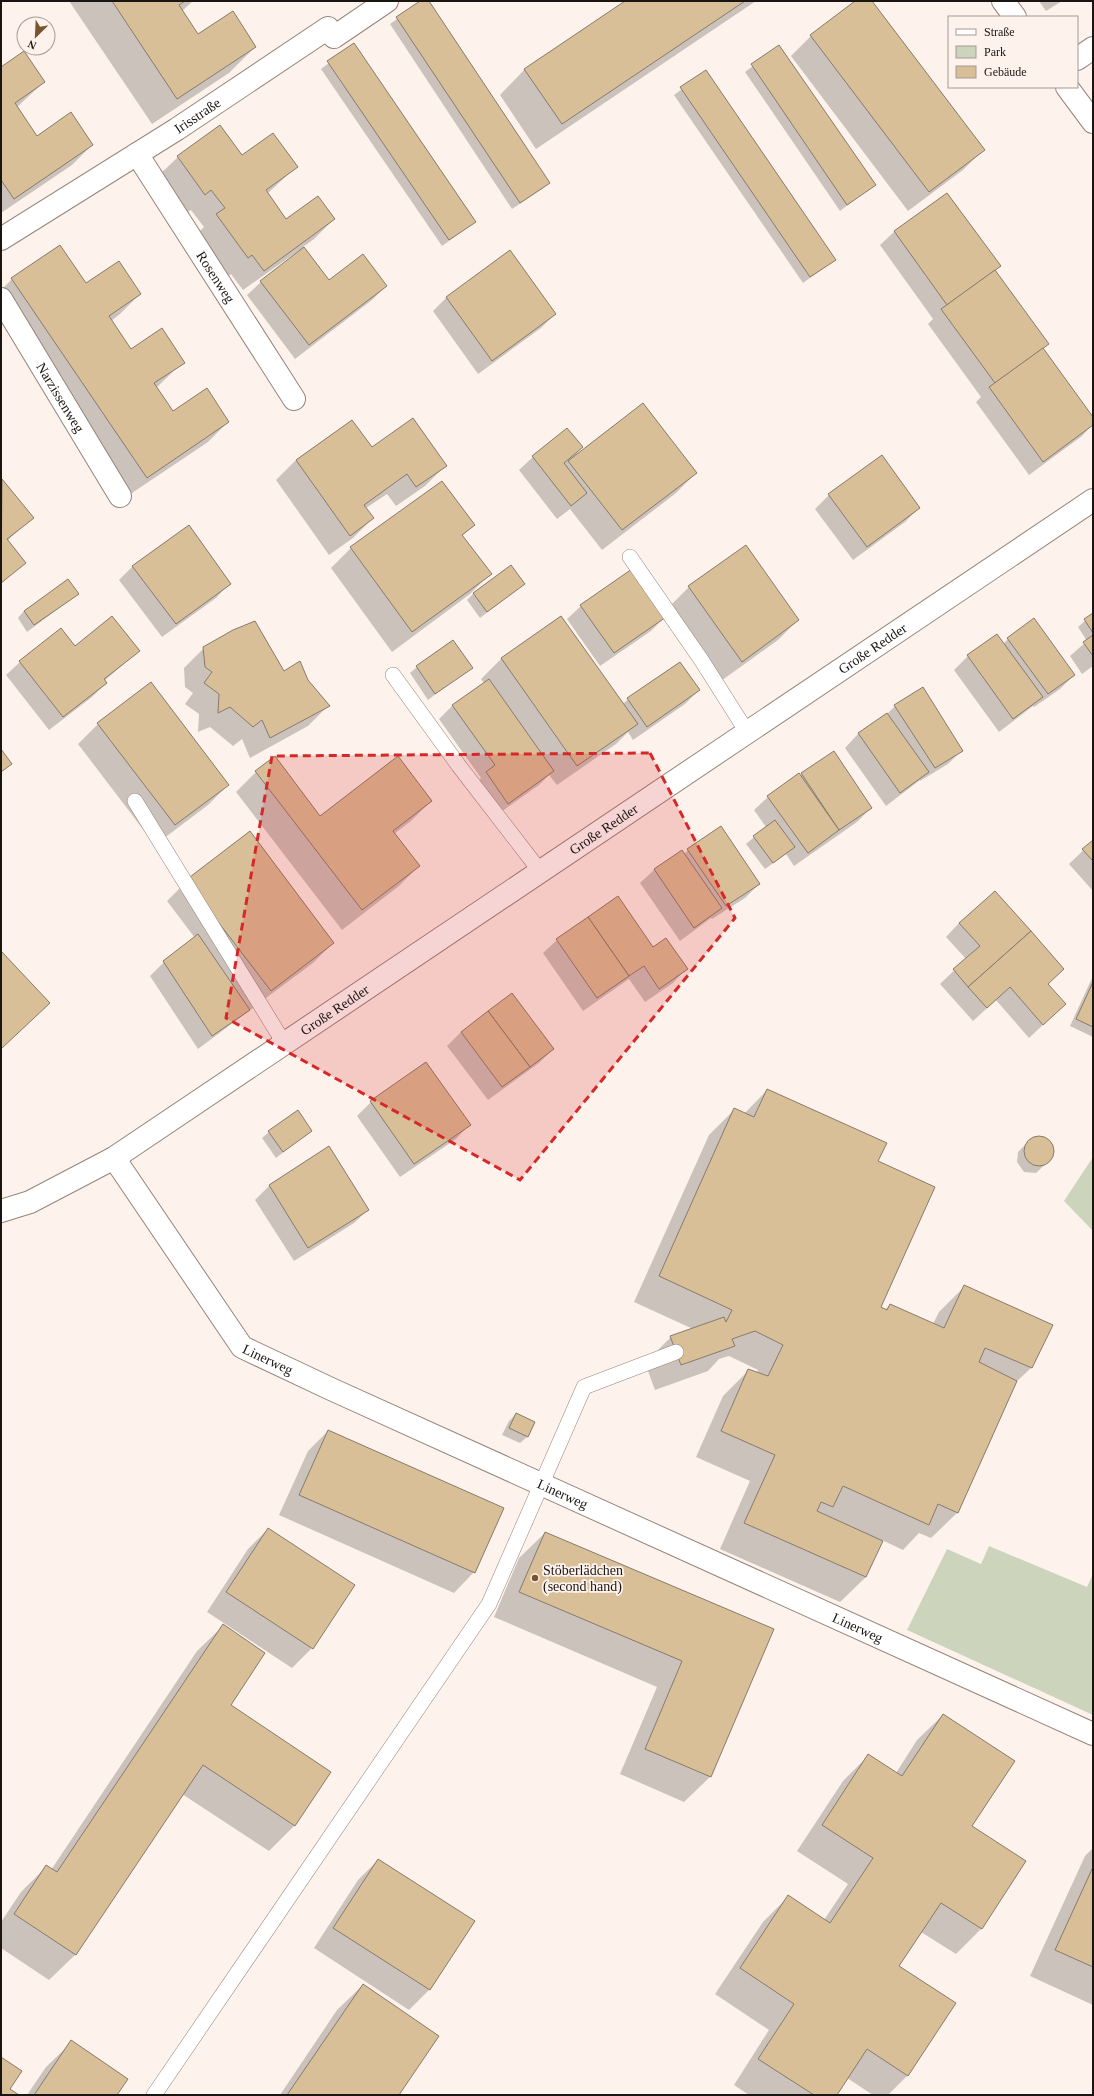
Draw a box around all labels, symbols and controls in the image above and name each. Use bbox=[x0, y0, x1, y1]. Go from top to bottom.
north arrow bbox=[16, 16, 56, 56]
legend bbox=[948, 16, 1078, 88]
text: Straße bbox=[984, 25, 1015, 39]
text: N bbox=[26, 38, 38, 52]
text: Park bbox=[984, 45, 1006, 59]
text: Gebäude bbox=[984, 65, 1027, 79]
street label: Irisstraße bbox=[172, 95, 223, 137]
street label: Rosenweg bbox=[193, 249, 237, 306]
street label: Narzissenweg bbox=[33, 360, 87, 435]
street label: Große Redder bbox=[836, 620, 910, 677]
street label: Große Redder bbox=[567, 801, 641, 858]
street label: Große Redder bbox=[298, 982, 372, 1038]
street label: Linerweg bbox=[240, 1341, 295, 1378]
street label: Linerweg bbox=[535, 1476, 590, 1512]
place label: Stöberlädchen (second hand) bbox=[543, 1563, 623, 1595]
marker: Stöberlädchen (second hand) bbox=[530, 1573, 540, 1583]
street label: Linerweg bbox=[830, 1610, 885, 1646]

